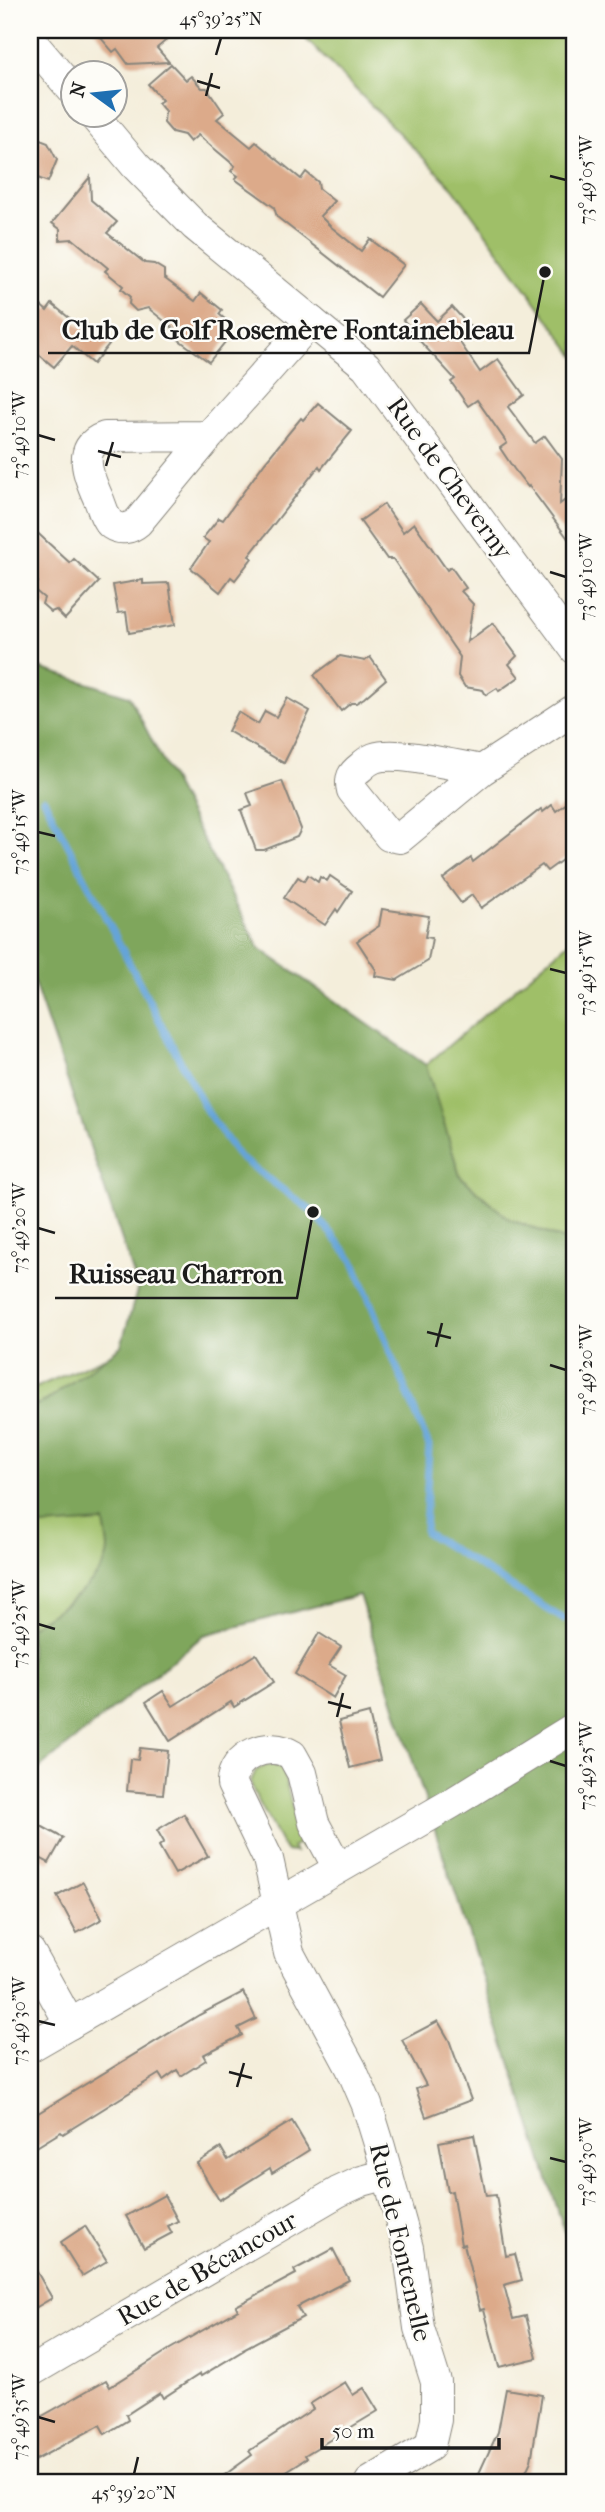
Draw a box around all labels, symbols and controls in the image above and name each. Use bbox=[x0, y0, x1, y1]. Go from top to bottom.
text: 45°39'25"N bbox=[180, 9, 263, 30]
north arrow bbox=[60, 60, 130, 130]
text: N bbox=[66, 79, 91, 100]
text: 73°49'05"W bbox=[576, 134, 597, 224]
callout: Club de Golf Rosemère Fontainebleau bbox=[48, 304, 529, 353]
text: Club de Golf Rosemère Fontainebleau bbox=[62, 313, 514, 346]
text: 73°49'10"W bbox=[9, 390, 30, 479]
street label: Rue de Cheverny bbox=[380, 391, 520, 566]
text: 73°49'10"W bbox=[576, 532, 597, 621]
text: 73°49'15"W bbox=[9, 788, 30, 875]
text: 73°49'15"W bbox=[576, 929, 597, 1016]
text: 73°49'20"W bbox=[9, 1181, 30, 1273]
callout: Ruisseau Charron bbox=[55, 1249, 297, 1298]
text: Ruisseau Charron bbox=[69, 1257, 284, 1290]
text: 73°49'20"W bbox=[576, 1323, 597, 1415]
text: 73°49'25"W bbox=[9, 1579, 30, 1668]
text: 73°49'25"W bbox=[576, 1721, 597, 1810]
text: 73°49'30"W bbox=[9, 1975, 30, 2065]
text: 73°49'30"W bbox=[576, 2116, 597, 2206]
street label: Rue de Fontenelle bbox=[363, 2140, 438, 2345]
street label: Rue de Bécancour bbox=[112, 2204, 303, 2332]
text: 73°49'35"W bbox=[9, 2372, 30, 2460]
scale bar bbox=[322, 2407, 498, 2451]
text: 50 m bbox=[332, 2419, 375, 2443]
text: 45°39'20"N bbox=[91, 2483, 177, 2504]

